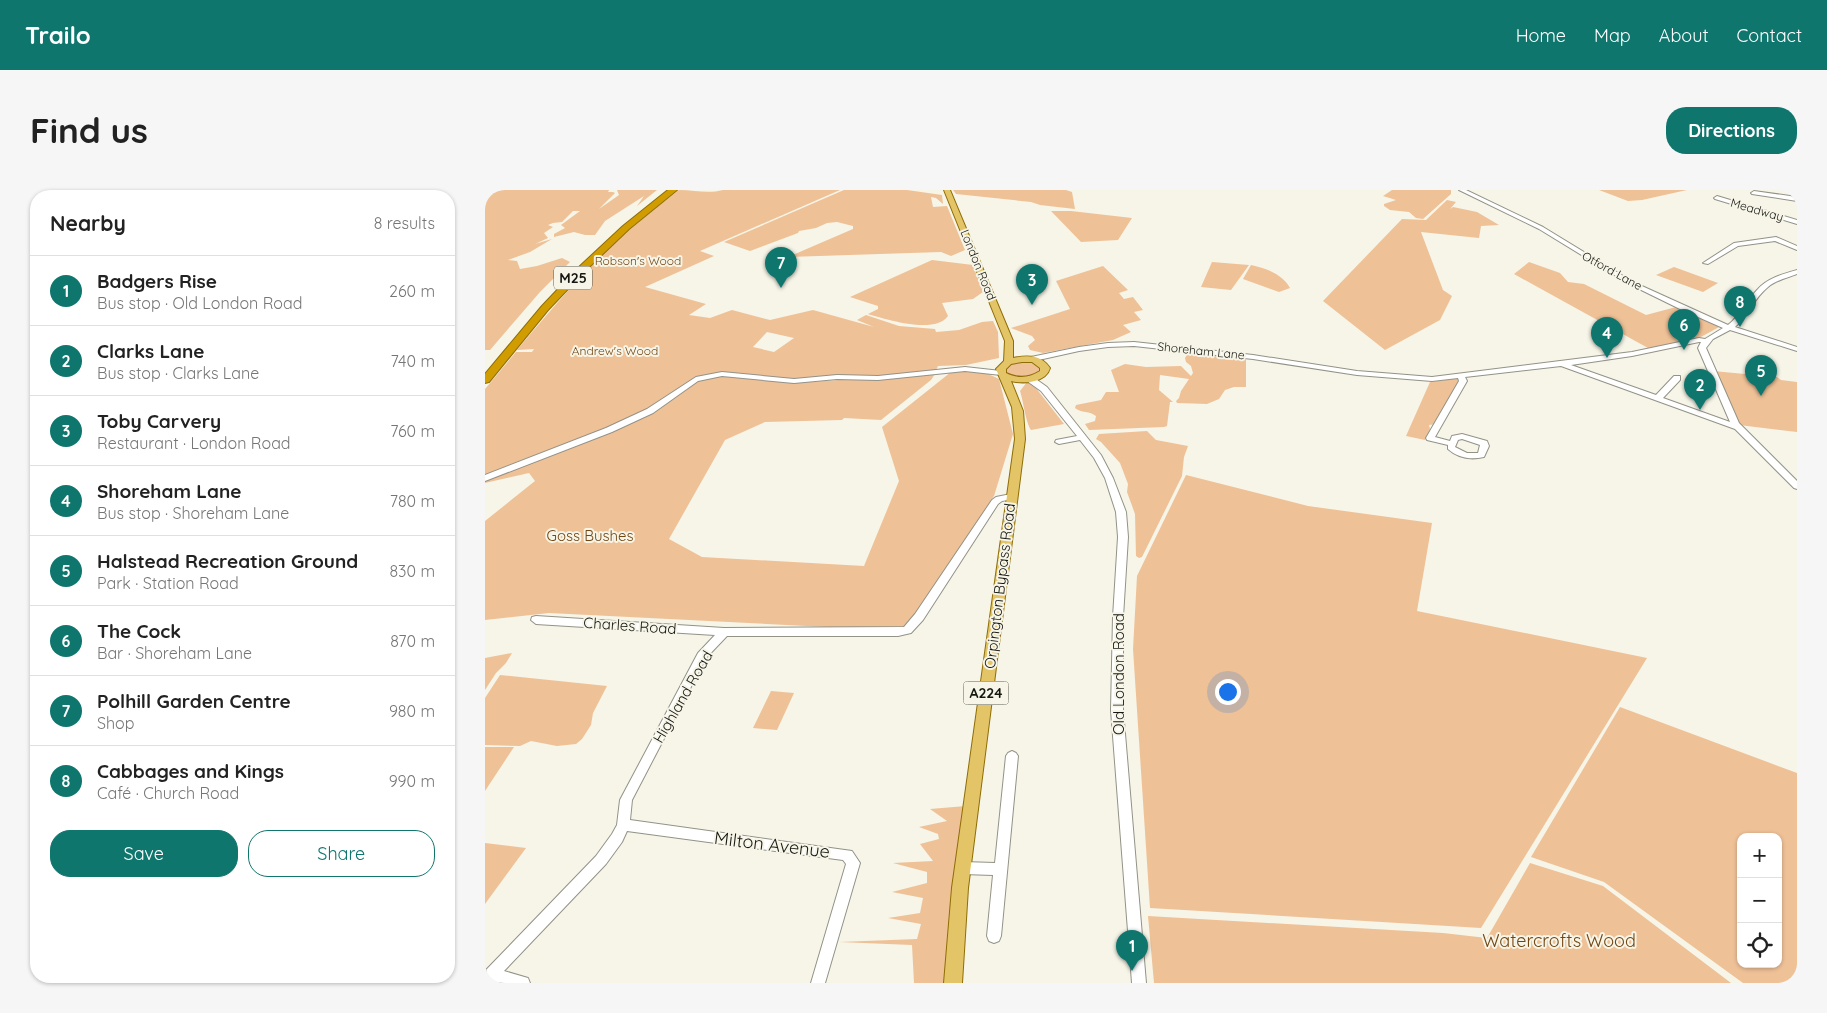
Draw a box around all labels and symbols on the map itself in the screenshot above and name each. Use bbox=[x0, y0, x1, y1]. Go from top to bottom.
street label: Meadway bbox=[1729, 195, 1785, 224]
street label: London Road bbox=[957, 227, 999, 302]
pin: 7 bbox=[765, 247, 797, 288]
street label: Otford Lane bbox=[1580, 248, 1645, 293]
park label: Robson's Wood bbox=[595, 253, 681, 268]
pin: 3 bbox=[1016, 264, 1048, 305]
road number: M25 bbox=[554, 266, 592, 290]
pin: 8 bbox=[1724, 286, 1756, 327]
pin: 6 bbox=[1668, 309, 1700, 350]
pin: 4 bbox=[1591, 317, 1623, 358]
street label: Shoreham Lane bbox=[1157, 338, 1246, 363]
park label: Andrew's Wood bbox=[572, 343, 658, 358]
pin: 5 bbox=[1745, 355, 1777, 396]
pin: 2 bbox=[1684, 369, 1716, 410]
street label: Orpington Bypass Road bbox=[980, 502, 1019, 670]
park label: Goss Bushes bbox=[546, 526, 634, 545]
street label: Charles Road bbox=[583, 613, 677, 638]
street label: Old London Road bbox=[1109, 613, 1128, 735]
street label: Highland Road bbox=[648, 647, 717, 746]
your location bbox=[1215, 679, 1241, 705]
road number: A224 bbox=[963, 682, 1009, 704]
street label: Milton Avenue bbox=[713, 826, 831, 863]
park label: Watercrofts Wood bbox=[1482, 929, 1636, 952]
pin: 1 bbox=[1116, 930, 1148, 971]

